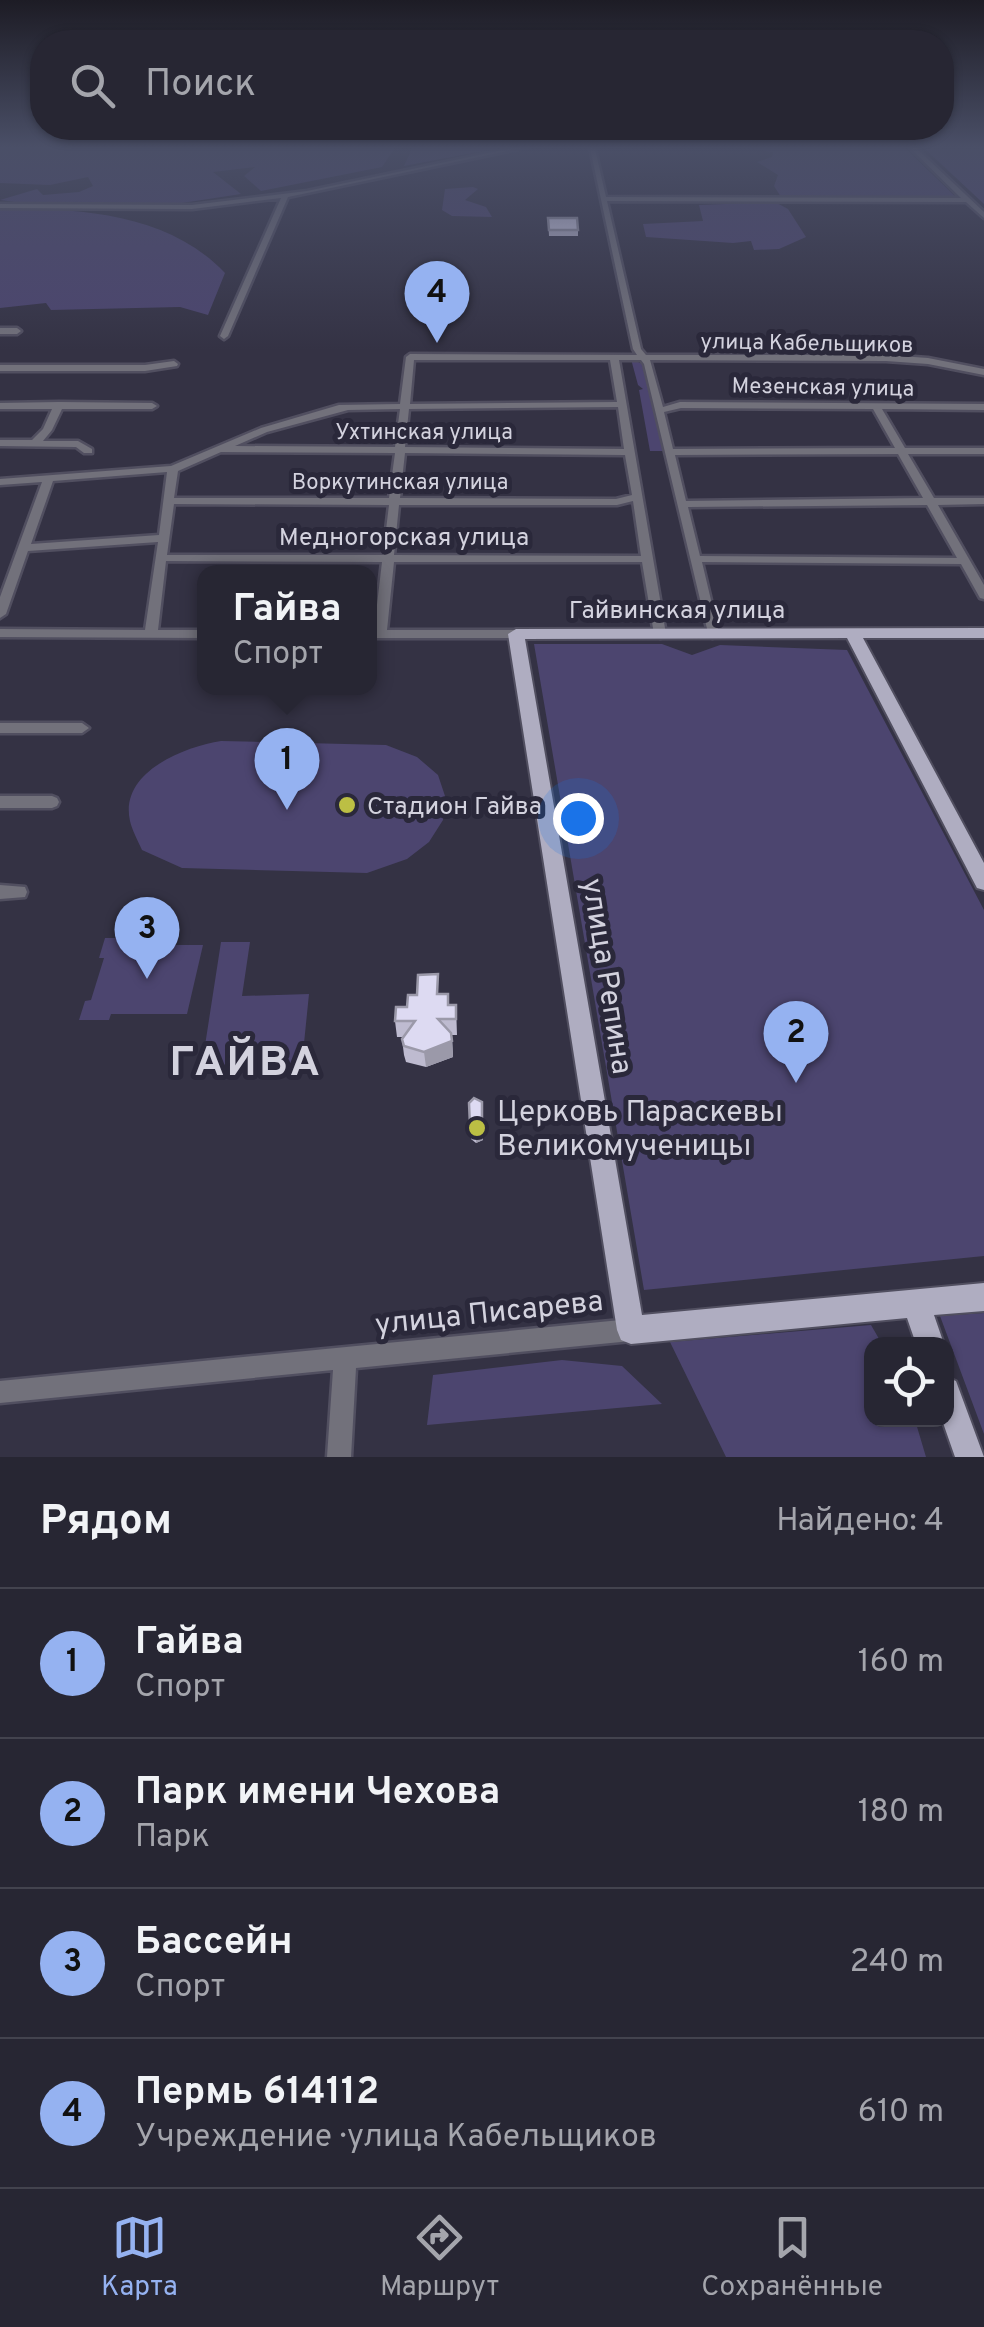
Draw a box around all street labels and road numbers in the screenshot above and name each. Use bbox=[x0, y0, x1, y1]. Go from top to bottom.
street label: улица Кабельщиков bbox=[700, 329, 914, 360]
street label: Мезенская улица bbox=[731, 373, 915, 404]
street label: Ухтинская улица bbox=[335, 420, 513, 447]
street label: Воркутинская улица bbox=[292, 470, 508, 497]
street label: Медногорская улица bbox=[279, 523, 529, 555]
street label: Гайвинская улица bbox=[569, 596, 785, 628]
street label: улица Репина bbox=[572, 876, 639, 1077]
street label: улица Писарева bbox=[373, 1284, 605, 1345]

